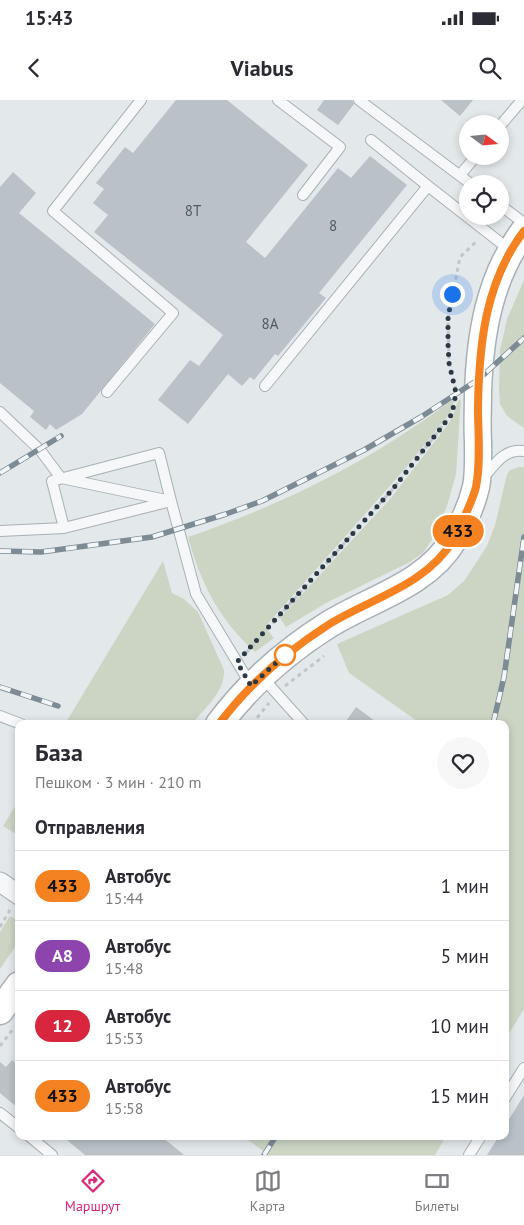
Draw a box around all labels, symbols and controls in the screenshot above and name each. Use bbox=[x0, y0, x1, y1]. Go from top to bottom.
text: 15:43 bbox=[25, 6, 73, 30]
icon: back bbox=[20, 54, 48, 82]
text: Viabus bbox=[231, 54, 294, 82]
icon: search bbox=[476, 54, 504, 82]
north arrow bbox=[459, 115, 509, 165]
map controls bbox=[459, 115, 509, 225]
button: locate bbox=[459, 175, 509, 225]
house number: 8Т bbox=[185, 201, 202, 220]
house number: 8 bbox=[329, 216, 337, 235]
your location bbox=[440, 282, 465, 307]
house number: 8А bbox=[262, 314, 279, 333]
line badge: 433 bbox=[429, 515, 487, 547]
text: 433 bbox=[443, 519, 473, 542]
unlabelled marker bbox=[274, 644, 296, 666]
text: База bbox=[35, 737, 83, 768]
button: heart bbox=[437, 737, 489, 789]
text: Пешком · 3 мин · 210 m bbox=[35, 772, 202, 792]
text: Отправления bbox=[35, 815, 145, 839]
text: Автобус bbox=[105, 864, 171, 888]
text: 433 bbox=[47, 874, 78, 897]
text: 1 мин bbox=[441, 874, 489, 898]
text: 15:44 bbox=[105, 888, 143, 908]
text: Автобус bbox=[105, 934, 171, 958]
text: А8 bbox=[52, 944, 73, 967]
text: 5 мин bbox=[441, 944, 489, 968]
text: 15:48 bbox=[105, 958, 143, 978]
text: Автобус bbox=[105, 1004, 171, 1028]
text: 12 bbox=[52, 1014, 73, 1037]
text: 10 мин bbox=[430, 1014, 489, 1038]
text: 15:53 bbox=[105, 1028, 143, 1048]
text: Автобус bbox=[105, 1074, 171, 1098]
text: 433 bbox=[47, 1084, 78, 1107]
text: 15 мин bbox=[430, 1084, 489, 1108]
text: 15:58 bbox=[105, 1098, 143, 1118]
tab: Маршрут bbox=[65, 1167, 120, 1215]
tab: Карта bbox=[250, 1167, 285, 1215]
tab: Билеты bbox=[415, 1167, 459, 1215]

